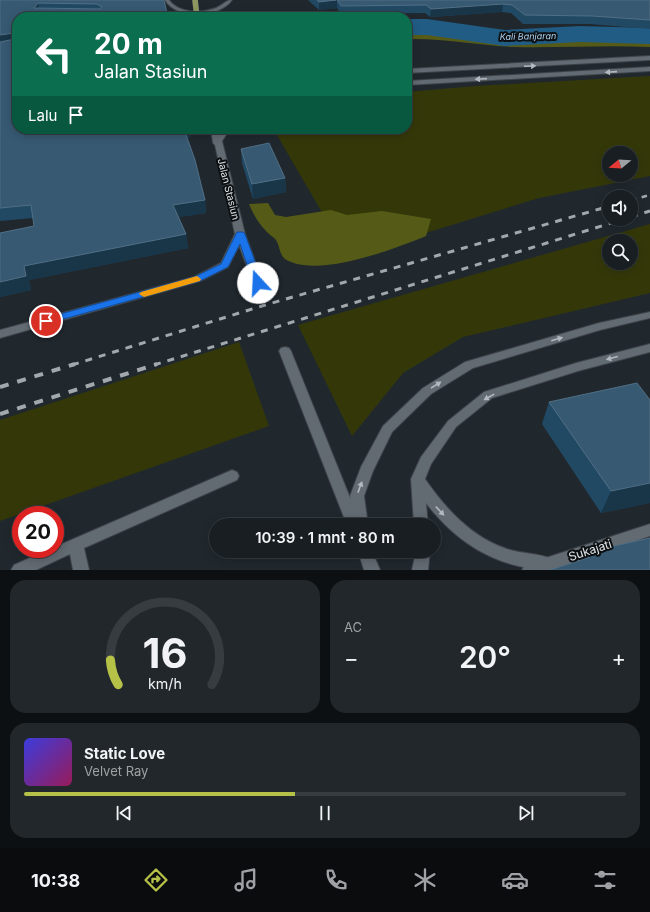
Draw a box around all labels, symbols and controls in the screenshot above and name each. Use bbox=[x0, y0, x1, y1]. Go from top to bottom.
text: 20 m bbox=[94, 27, 163, 61]
icon: left bbox=[28, 28, 80, 80]
water label: Kali Banjaran bbox=[500, 30, 556, 42]
text: Jalan Stasiun bbox=[94, 61, 207, 82]
one-way arrow bbox=[524, 62, 536, 69]
one-way arrow bbox=[605, 68, 617, 75]
one-way arrow bbox=[474, 76, 487, 82]
icon: arrive bbox=[65, 104, 87, 126]
text: Lalu bbox=[28, 106, 57, 125]
north arrow bbox=[602, 146, 638, 182]
map controls bbox=[602, 146, 638, 270]
street label: Jalan Stasiun bbox=[216, 157, 242, 221]
button: sound bbox=[602, 190, 638, 226]
button: search bbox=[602, 234, 638, 270]
position arrow bbox=[237, 262, 279, 304]
pin bbox=[29, 304, 63, 338]
icon: arrive bbox=[35, 310, 57, 332]
one-way arrow bbox=[551, 336, 563, 342]
one-way arrow bbox=[606, 355, 619, 361]
one-way arrow bbox=[431, 381, 442, 389]
one-way arrow bbox=[483, 393, 495, 400]
one-way arrow bbox=[357, 480, 363, 492]
speed limit sign: 20 bbox=[12, 506, 64, 558]
one-way arrow bbox=[436, 506, 445, 516]
text: 10:39 · 1 mnt · 80 m bbox=[255, 528, 395, 547]
street label: Sukajati bbox=[566, 536, 614, 564]
text: AC bbox=[344, 619, 362, 635]
text: 16 bbox=[143, 627, 187, 677]
text: 20° bbox=[459, 639, 511, 675]
text: − bbox=[344, 645, 359, 671]
text: + bbox=[611, 645, 626, 671]
text: km/h bbox=[148, 674, 182, 691]
text: Static Love bbox=[84, 744, 165, 763]
text: Velvet Ray bbox=[84, 763, 148, 779]
icon: previous bbox=[113, 802, 135, 824]
icon: pause bbox=[314, 802, 336, 824]
icon: next bbox=[515, 802, 537, 824]
icon: directions bbox=[142, 866, 170, 894]
icon: music bbox=[232, 866, 260, 894]
icon: phone bbox=[322, 866, 350, 894]
icon: climate bbox=[411, 866, 439, 894]
icon: car bbox=[501, 866, 529, 894]
icon: filters bbox=[591, 866, 619, 894]
text: 10:38 bbox=[31, 870, 80, 891]

